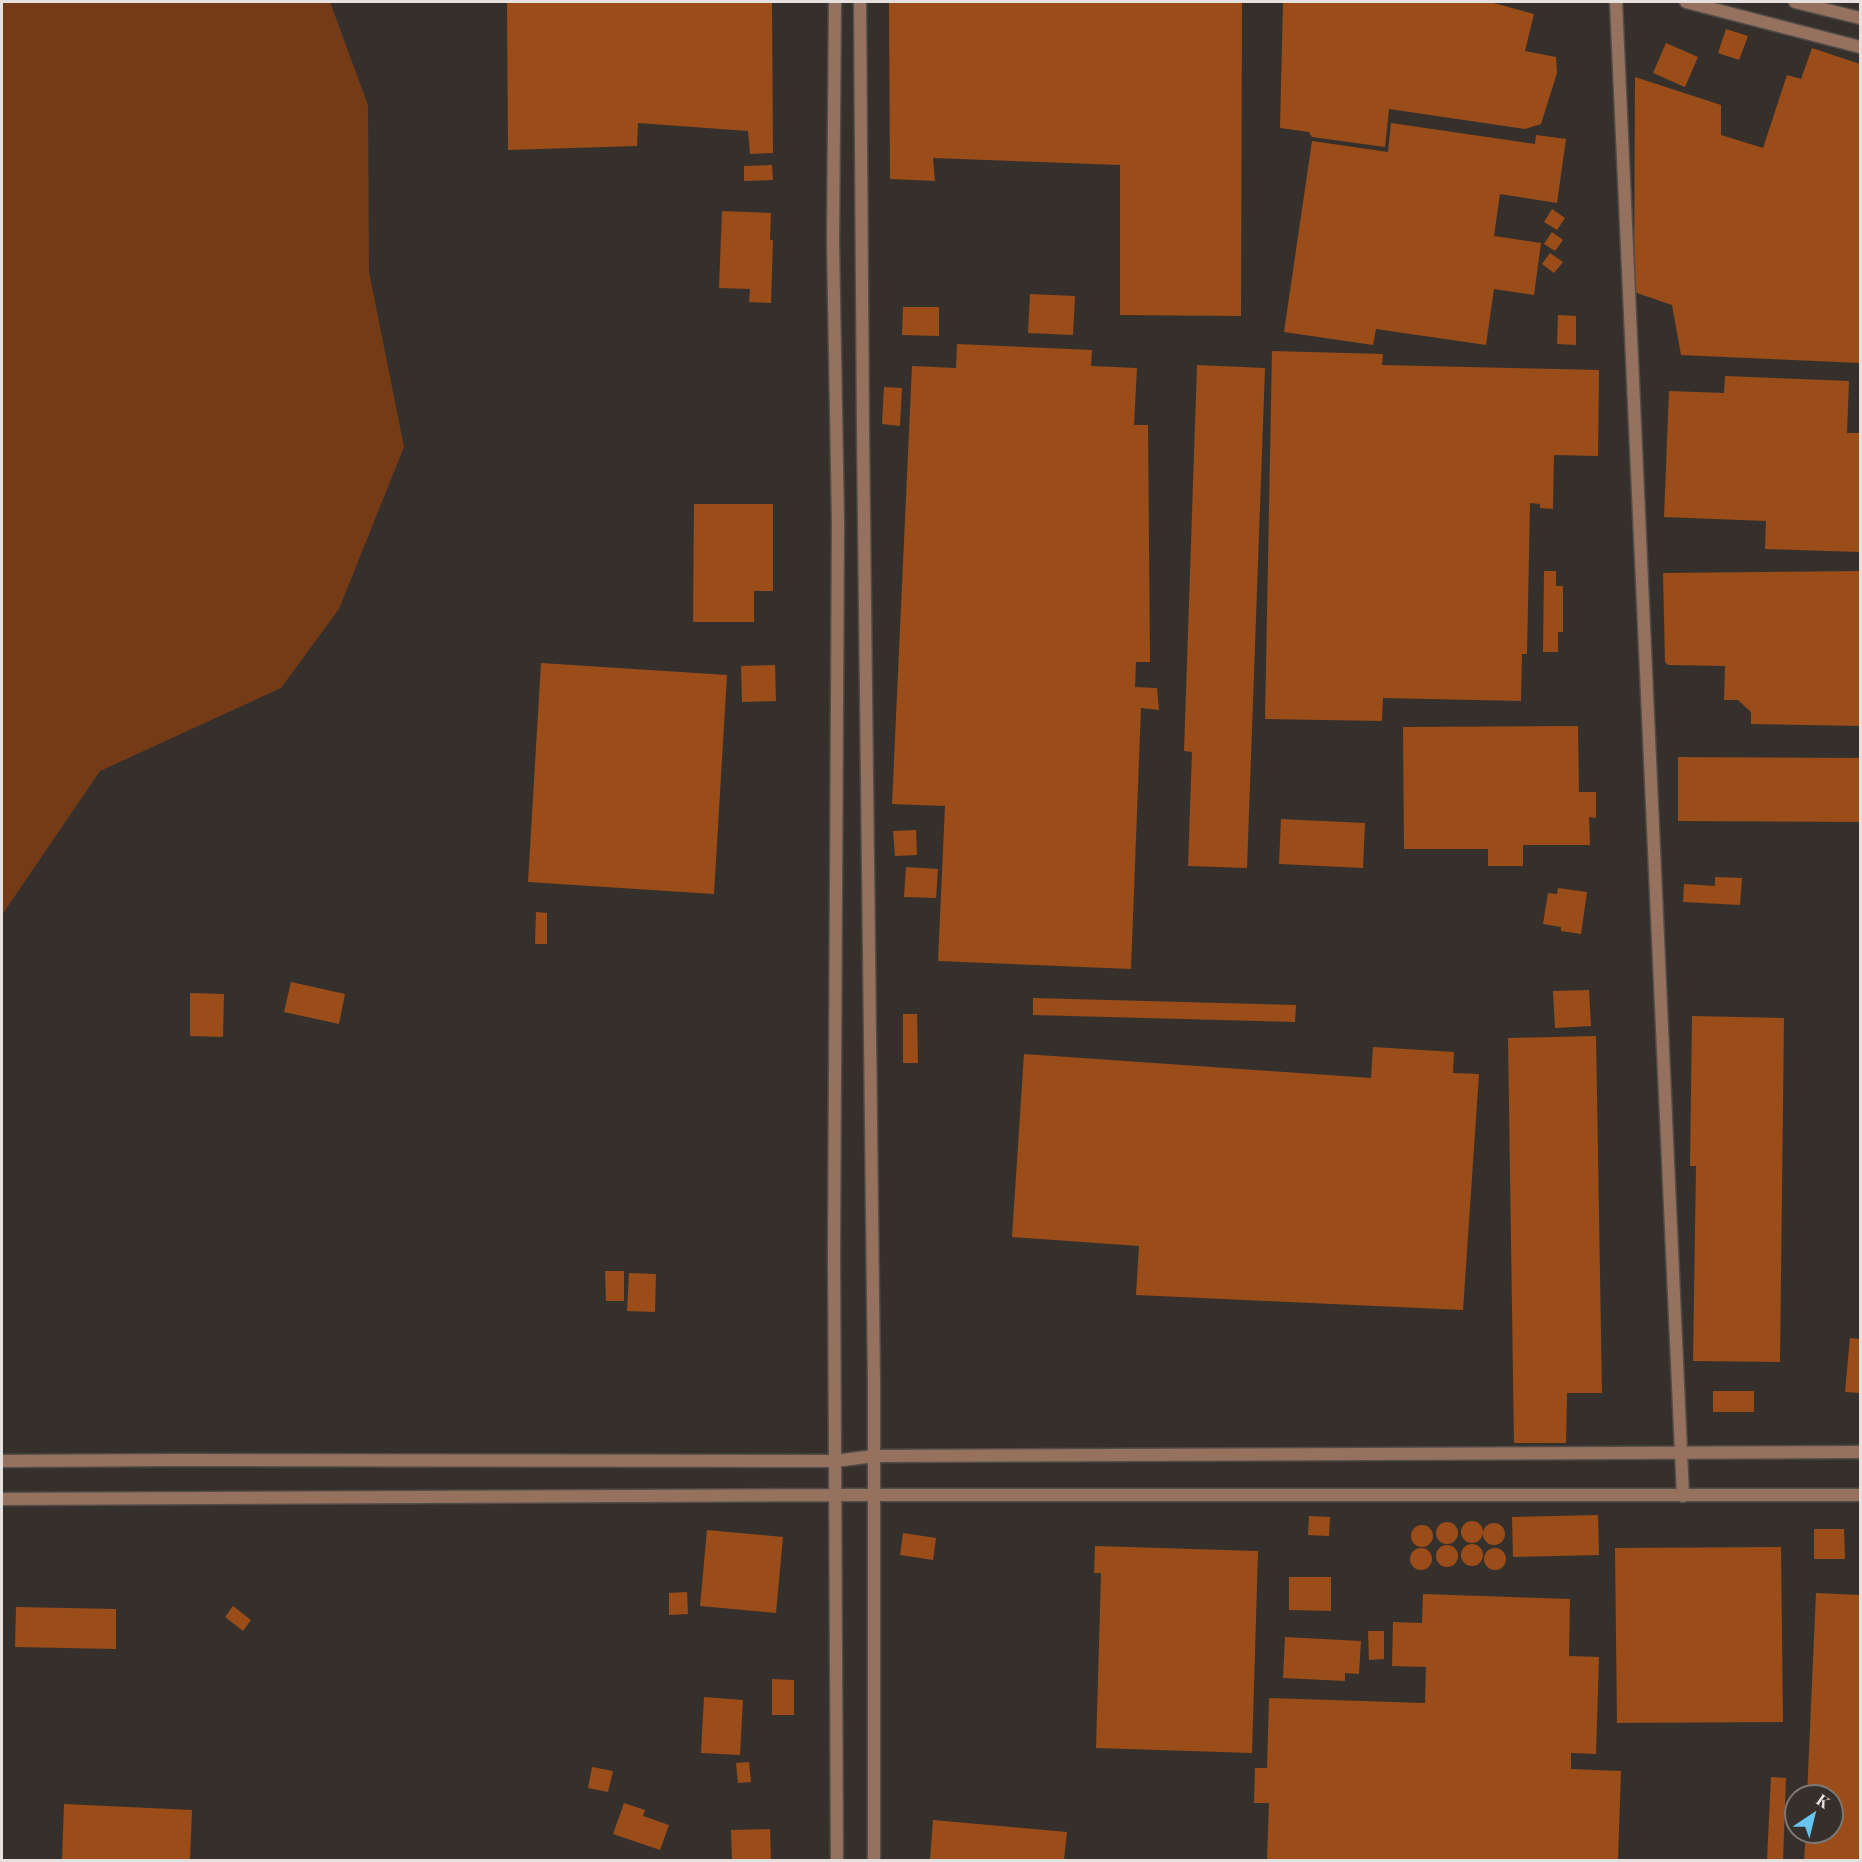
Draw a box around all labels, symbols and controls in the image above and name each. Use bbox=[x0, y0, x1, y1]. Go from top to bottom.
north arrow bbox=[1784, 1784, 1844, 1844]
text: K bbox=[1813, 1789, 1834, 1812]

